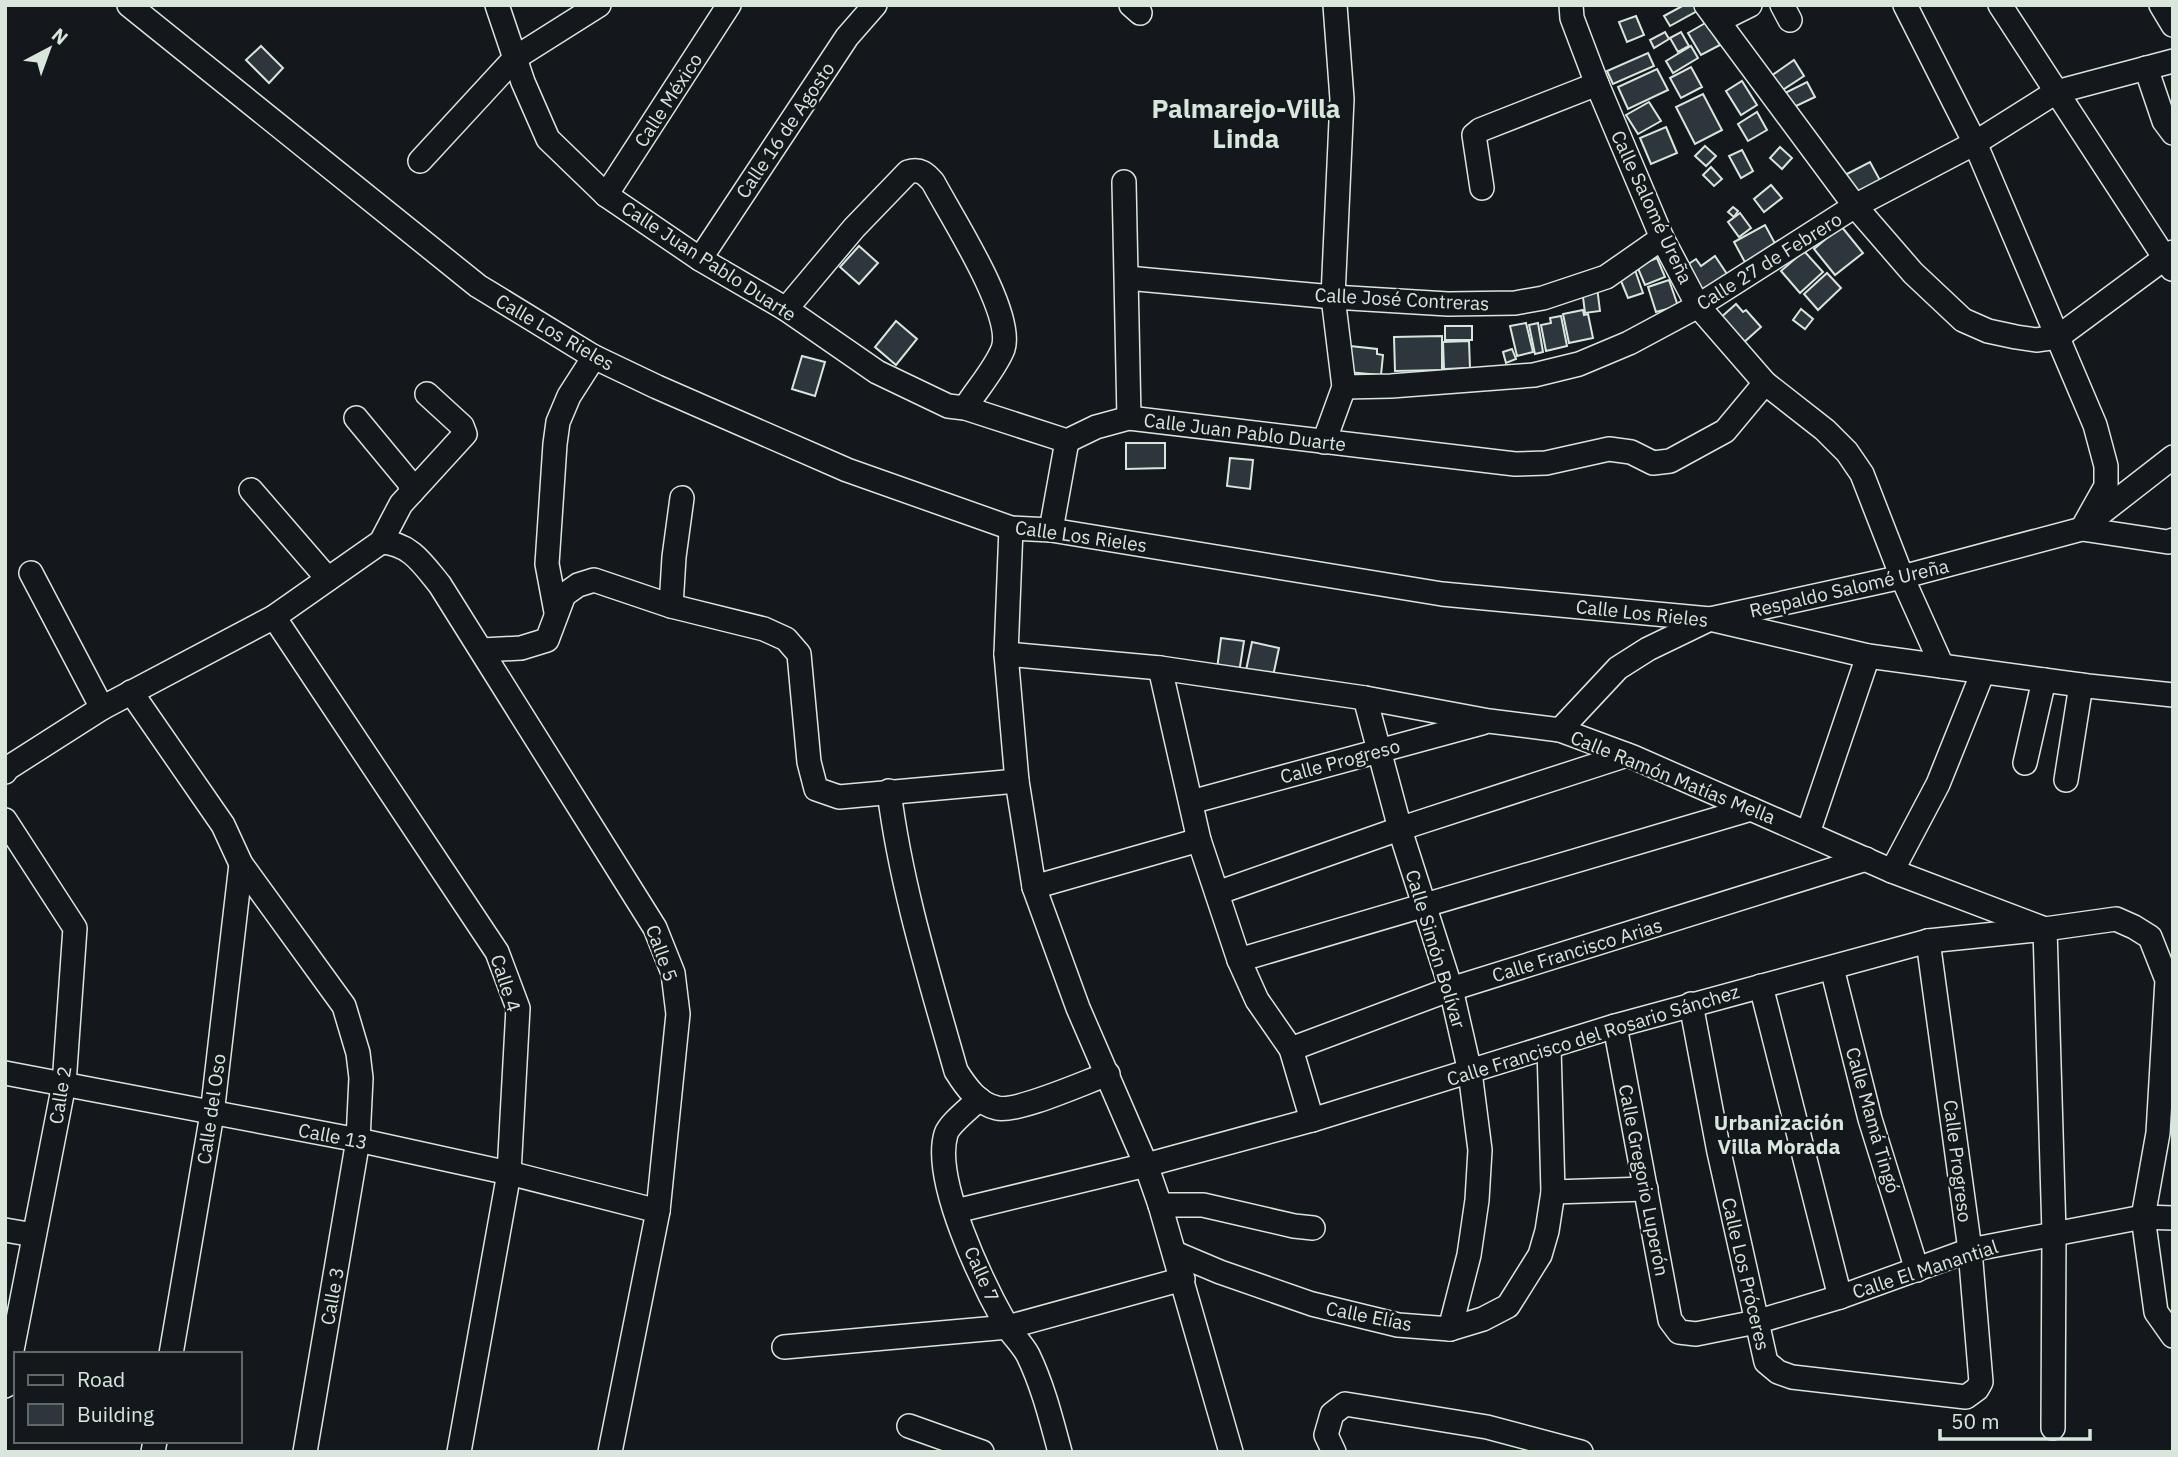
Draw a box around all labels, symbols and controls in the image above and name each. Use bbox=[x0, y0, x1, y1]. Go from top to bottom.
north arrow bbox=[14, 14, 84, 84]
text: N bbox=[47, 23, 73, 50]
street label: Calle México bbox=[629, 49, 707, 151]
street label: Calle 16 de Agosto bbox=[730, 57, 840, 203]
district label: Palmarejo-Villa Linda bbox=[1151, 91, 1341, 155]
street label: Calle Salomé Ureña bbox=[1606, 126, 1698, 288]
street label: Calle Juan Pablo Duarte bbox=[617, 196, 801, 326]
street label: Calle 27 de Febrero bbox=[1692, 207, 1846, 315]
street label: Calle José Contreras bbox=[1314, 282, 1490, 316]
street label: Calle Los Rieles bbox=[491, 288, 619, 376]
street label: Calle Juan Pablo Duarte bbox=[1143, 408, 1347, 456]
street label: Calle Los Rieles bbox=[1013, 515, 1149, 557]
street label: Respaldo Salomé Ureña bbox=[1747, 553, 1951, 623]
street label: Calle Los Rieles bbox=[1575, 594, 1709, 632]
street label: Calle Ramón Matías Mella bbox=[1567, 725, 1779, 829]
street label: Calle Progreso bbox=[1277, 733, 1403, 789]
street label: Calle Simón Bolívar bbox=[1400, 867, 1472, 1031]
street label: Calle Francisco Arias bbox=[1489, 913, 1665, 987]
street label: Calle 5 bbox=[641, 921, 683, 985]
street label: Calle 4 bbox=[486, 951, 526, 1015]
street label: Calle Francisco del Rosario Sánchez bbox=[1444, 979, 1742, 1091]
street label: Calle Mamá Tingó bbox=[1841, 1044, 1905, 1196]
street label: Calle del Oso bbox=[191, 1052, 231, 1166]
street label: Calle 2 bbox=[44, 1064, 76, 1126]
street label: Calle Gregorio Luperón bbox=[1614, 1082, 1674, 1278]
street label: Calle Progreso bbox=[1939, 1098, 1977, 1224]
district label: Urbanización Villa Morada bbox=[1714, 1108, 1844, 1160]
street label: Calle 13 bbox=[296, 1118, 370, 1154]
street label: Calle Los Próceres bbox=[1717, 1195, 1775, 1353]
street label: Calle El Manantial bbox=[1849, 1234, 2001, 1304]
street label: Calle 7 bbox=[959, 1242, 1005, 1306]
street label: Calle 3 bbox=[315, 1265, 349, 1327]
street label: Calle Elías bbox=[1324, 1296, 1414, 1336]
legend bbox=[14, 1352, 242, 1443]
text: Road bbox=[77, 1365, 125, 1393]
scale bar bbox=[1940, 1398, 2090, 1442]
text: Building bbox=[77, 1400, 154, 1428]
text: 50 m bbox=[1951, 1407, 2000, 1435]

